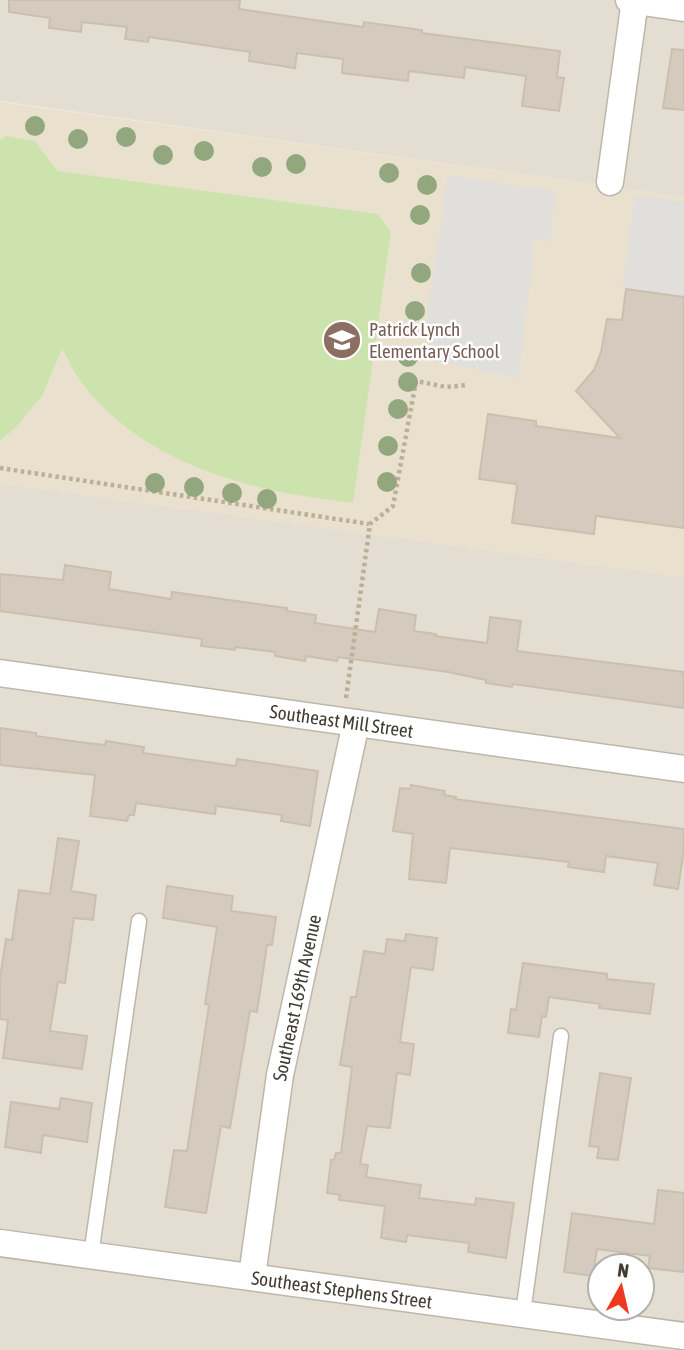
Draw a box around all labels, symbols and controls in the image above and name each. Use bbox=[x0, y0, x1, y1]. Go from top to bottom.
place label: Patrick Lynch Elementary School bbox=[369, 318, 500, 362]
school or university icon: Patrick Lynch Elementary School bbox=[321, 319, 363, 361]
street label: Southeast Mill Street bbox=[268, 700, 415, 742]
street label: Southeast 169th Avenue bbox=[268, 912, 325, 1082]
north arrow bbox=[586, 1252, 656, 1322]
text: N bbox=[616, 1258, 630, 1282]
street label: Southeast Stephens Street bbox=[250, 1266, 434, 1313]

